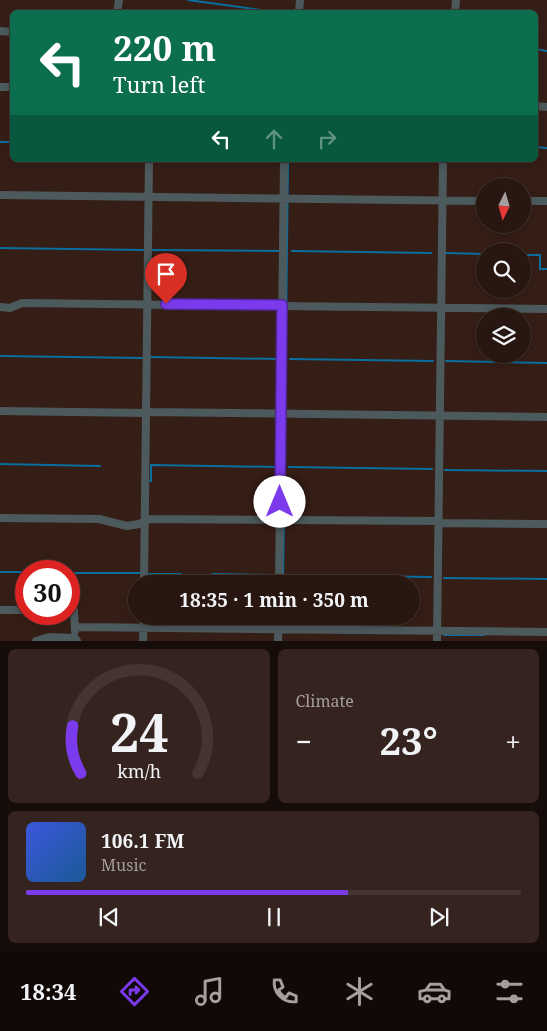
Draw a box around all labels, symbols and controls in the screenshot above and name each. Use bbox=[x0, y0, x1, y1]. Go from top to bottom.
text: 220 m bbox=[113, 24, 216, 71]
icon: left bbox=[30, 30, 95, 95]
text: Turn left bbox=[113, 69, 205, 99]
icon: left bbox=[207, 125, 235, 153]
icon: ahead bbox=[260, 125, 288, 153]
icon: right bbox=[313, 125, 341, 153]
north arrow bbox=[476, 178, 531, 232]
map controls bbox=[476, 178, 531, 363]
button: search bbox=[476, 243, 531, 298]
pin bbox=[145, 253, 187, 304]
icon: arrive bbox=[152, 260, 180, 288]
button: layers bbox=[476, 308, 531, 363]
position arrow bbox=[253, 475, 305, 527]
speed limit sign: 30 bbox=[15, 560, 80, 625]
text: 18:35 · 1 min · 350 m bbox=[179, 587, 369, 613]
text: Climate bbox=[296, 690, 354, 712]
text: 24 bbox=[109, 696, 168, 767]
text: 23° bbox=[379, 714, 438, 766]
text: − bbox=[296, 722, 312, 760]
text: + bbox=[505, 722, 521, 760]
text: km/h bbox=[117, 759, 161, 783]
text: 106.1 FM bbox=[101, 828, 184, 854]
text: Music bbox=[101, 854, 146, 876]
icon: previous bbox=[95, 903, 123, 931]
icon: pause bbox=[260, 903, 288, 931]
icon: next bbox=[425, 903, 453, 931]
icon: directions bbox=[117, 974, 152, 1009]
icon: music bbox=[192, 974, 227, 1009]
icon: phone bbox=[267, 974, 302, 1009]
icon: climate bbox=[342, 974, 377, 1009]
icon: car bbox=[417, 974, 452, 1009]
icon: filters bbox=[492, 974, 527, 1009]
text: 18:34 bbox=[20, 976, 76, 1006]

